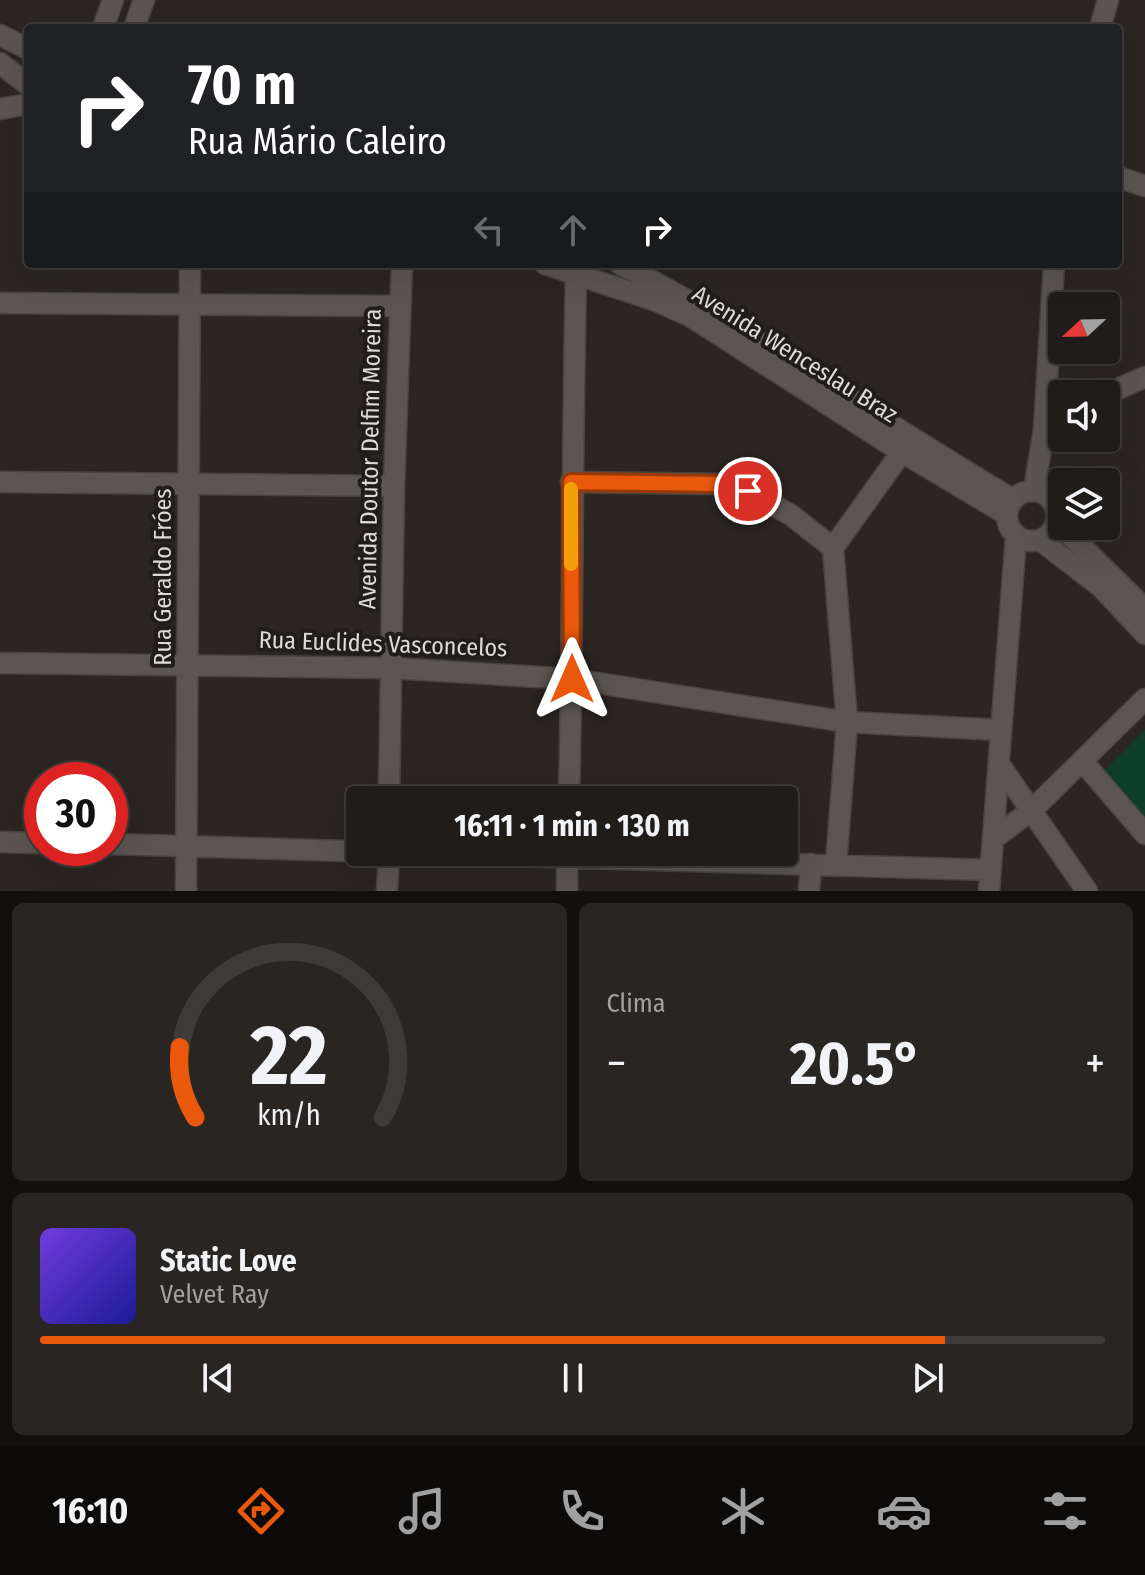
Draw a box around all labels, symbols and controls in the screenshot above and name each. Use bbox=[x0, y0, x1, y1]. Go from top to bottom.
text: 70 m bbox=[188, 52, 296, 119]
icon: right bbox=[56, 56, 160, 160]
text: Rua Mário Caleiro bbox=[188, 120, 447, 164]
icon: left bbox=[467, 208, 511, 252]
icon: ahead bbox=[551, 208, 595, 252]
icon: right bbox=[635, 208, 679, 252]
street label: Avenida Wenceslau Braz bbox=[687, 280, 903, 428]
north arrow bbox=[1048, 292, 1120, 364]
map controls bbox=[1048, 292, 1120, 540]
street label: Avenida Doutor Delfim Moreira bbox=[353, 308, 387, 610]
button: sound bbox=[1048, 380, 1120, 452]
pin bbox=[714, 457, 782, 525]
button: layers bbox=[1048, 468, 1120, 540]
icon: arrive bbox=[726, 469, 770, 513]
street label: Rua Geraldo Fróes bbox=[149, 488, 177, 666]
street label: Rua Euclides Vasconcelos bbox=[258, 626, 508, 662]
position arrow bbox=[530, 637, 614, 721]
speed limit sign: 30 bbox=[24, 762, 128, 866]
text: 16:11 · 1 min · 130 m bbox=[454, 808, 690, 844]
text: Clima bbox=[607, 988, 666, 1019]
text: 22 bbox=[250, 1006, 328, 1106]
text: 20.5° bbox=[790, 1028, 922, 1100]
text: − bbox=[607, 1037, 626, 1090]
text: + bbox=[1085, 1037, 1105, 1090]
text: km/h bbox=[257, 1098, 321, 1133]
text: Static Love bbox=[160, 1243, 297, 1279]
text: Velvet Ray bbox=[160, 1279, 269, 1310]
icon: previous bbox=[196, 1356, 240, 1400]
icon: pause bbox=[551, 1356, 595, 1400]
icon: next bbox=[906, 1356, 950, 1400]
icon: directions bbox=[233, 1483, 289, 1539]
icon: music bbox=[394, 1483, 450, 1539]
icon: phone bbox=[554, 1483, 610, 1539]
icon: climate bbox=[715, 1483, 771, 1539]
icon: car bbox=[876, 1483, 932, 1539]
icon: filters bbox=[1037, 1483, 1093, 1539]
text: 16:10 bbox=[52, 1489, 128, 1533]

